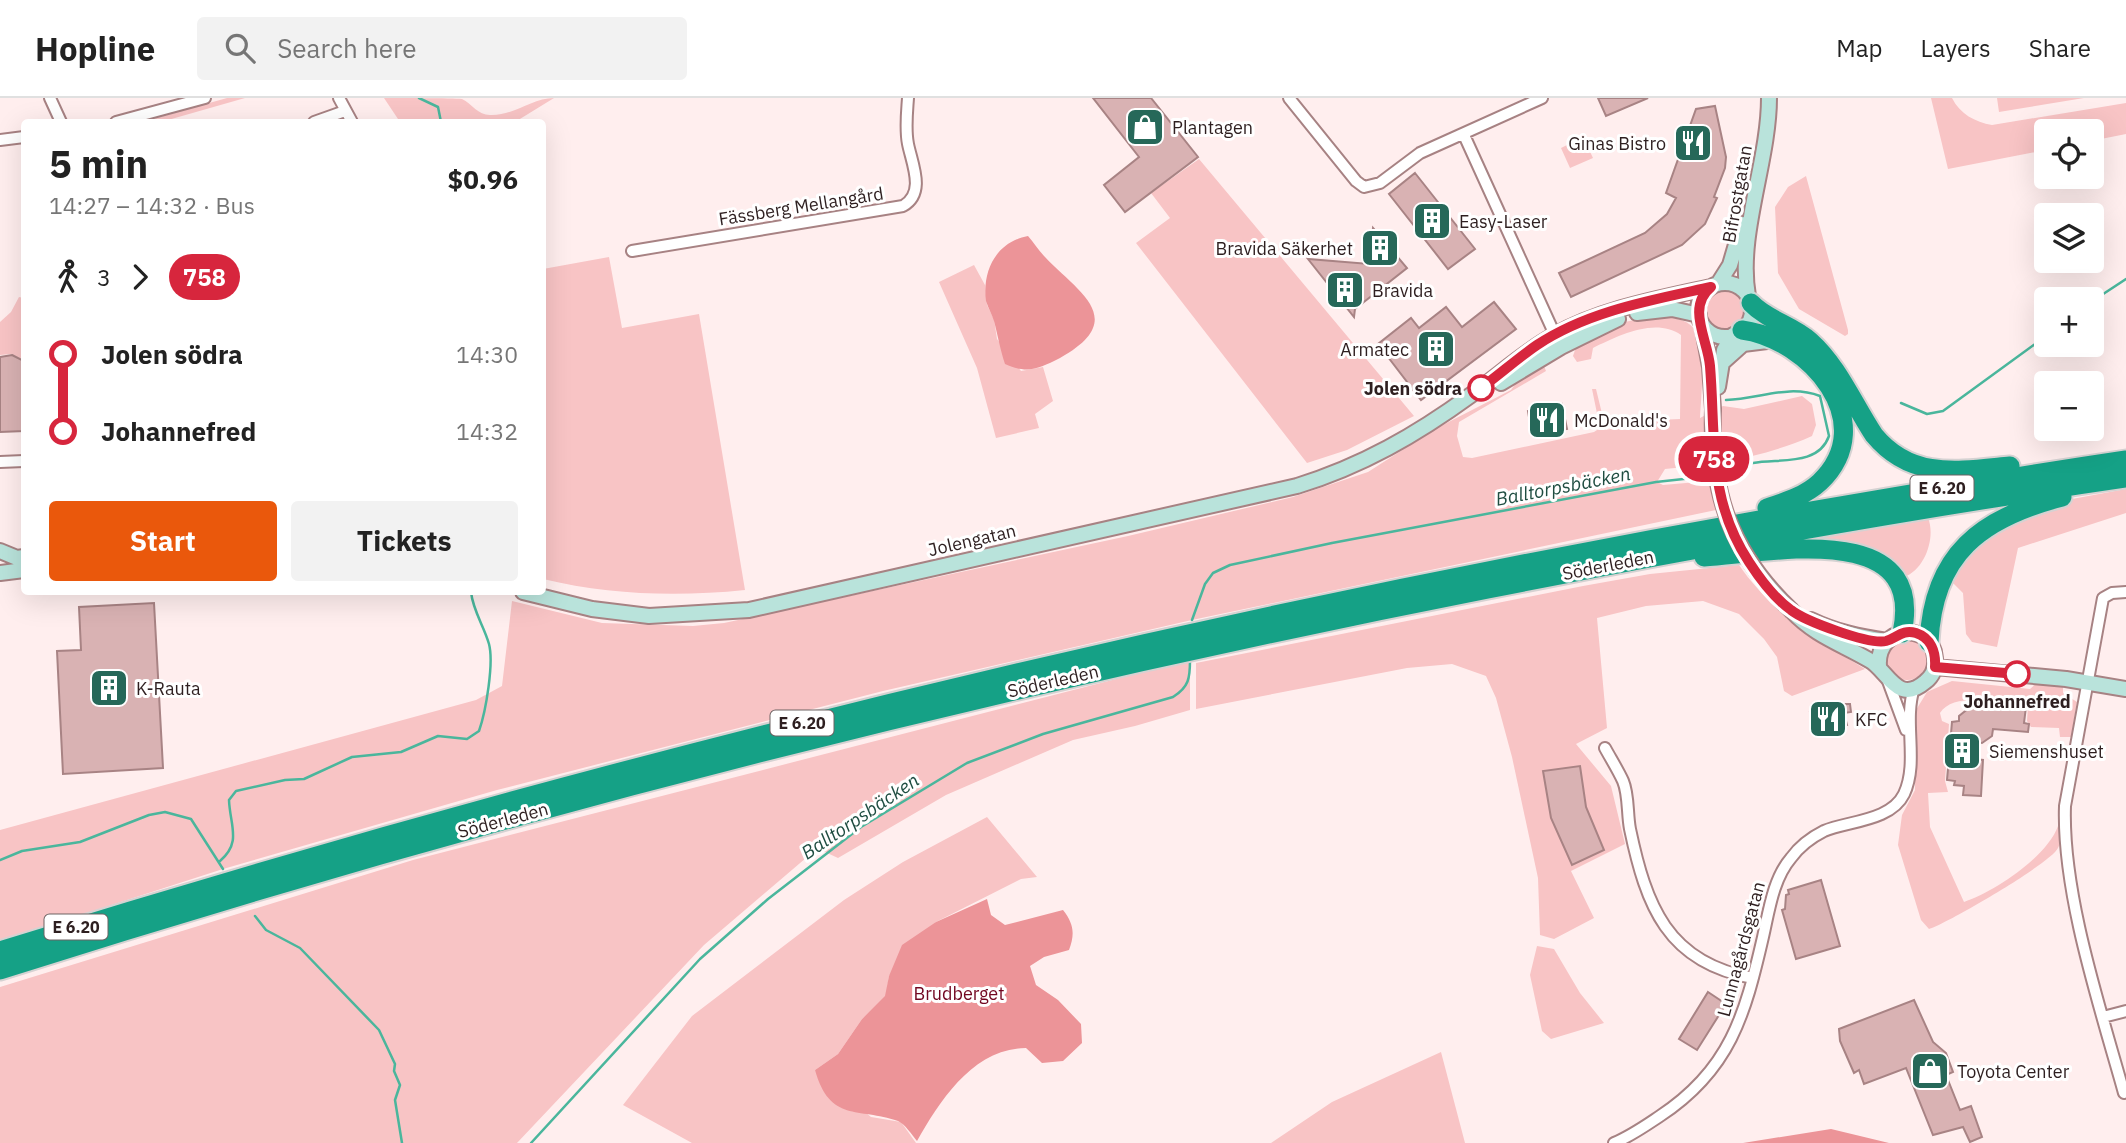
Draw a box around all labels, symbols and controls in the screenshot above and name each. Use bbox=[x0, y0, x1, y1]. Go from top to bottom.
search box bbox=[197, 17, 687, 80]
text: Hopline bbox=[35, 27, 155, 70]
icon: search bbox=[221, 29, 259, 67]
text: Search here bbox=[277, 31, 417, 65]
text: Map bbox=[1836, 32, 1883, 64]
text: Layers bbox=[1921, 32, 1991, 64]
text: Share bbox=[2029, 32, 2091, 64]
shop icon: Plantagen bbox=[1124, 106, 1166, 148]
place label: Plantagen bbox=[1172, 116, 1253, 139]
map controls bbox=[2034, 119, 2104, 441]
button: locate bbox=[2034, 119, 2104, 189]
restaurant icon: Ginas Bistro bbox=[1672, 122, 1714, 164]
place label: Ginas Bistro bbox=[1568, 132, 1666, 155]
text: 5 min bbox=[49, 139, 148, 188]
street label: Bifrostgatan bbox=[1717, 143, 1757, 245]
text: $0.96 bbox=[448, 162, 518, 196]
street label: Fässberg Mellangård bbox=[717, 182, 885, 230]
text: 14:27 – 14:32 · Bus bbox=[49, 190, 255, 220]
building icon: Easy-Laser bbox=[1411, 200, 1453, 242]
button: layers bbox=[2034, 203, 2104, 273]
place label: Easy-Laser bbox=[1459, 210, 1548, 233]
building icon: Bravida Säkerhet bbox=[1359, 227, 1401, 269]
place label: Bravida Säkerhet bbox=[1215, 237, 1353, 260]
icon: walk bbox=[49, 258, 87, 296]
icon: forward bbox=[121, 258, 159, 296]
text: 758 bbox=[183, 261, 226, 293]
text: 3 bbox=[97, 262, 111, 292]
building icon: Bravida bbox=[1324, 269, 1366, 311]
place label: Bravida bbox=[1372, 279, 1434, 302]
button: + bbox=[2034, 287, 2104, 357]
building icon: Armatec bbox=[1415, 328, 1457, 370]
text: Jolen södra bbox=[101, 337, 243, 371]
place label: Armatec bbox=[1340, 338, 1409, 361]
text: 14:30 bbox=[456, 339, 518, 369]
button: − bbox=[2034, 371, 2104, 441]
marker: Jolen södra bbox=[1468, 375, 1494, 401]
place label: Jolen södra bbox=[1364, 377, 1462, 400]
restaurant icon: McDonald's bbox=[1526, 399, 1568, 441]
place label: McDonald's bbox=[1574, 409, 1668, 432]
text: Johannefred bbox=[101, 414, 256, 448]
text: 14:32 bbox=[456, 416, 518, 446]
line badge: 758 bbox=[1674, 436, 1754, 482]
text: 758 bbox=[1692, 443, 1736, 475]
water label: Balltorpsbäcken bbox=[1493, 461, 1633, 511]
road number: E 6.20 bbox=[1910, 476, 1974, 500]
button: Start bbox=[49, 501, 277, 581]
button: Tickets bbox=[291, 501, 518, 581]
street label: Jolengatan bbox=[926, 519, 1018, 561]
street label: Söderleden bbox=[1560, 545, 1656, 585]
street label: Söderleden bbox=[1005, 659, 1101, 703]
marker: Johannefred bbox=[2004, 661, 2030, 687]
building icon: K-Rauta bbox=[88, 667, 130, 709]
place label: K-Rauta bbox=[136, 677, 201, 700]
place label: Johannefred bbox=[1963, 690, 2071, 713]
restaurant icon: KFC bbox=[1807, 698, 1849, 740]
place label: KFC bbox=[1855, 708, 1887, 731]
road number: E 6.20 bbox=[770, 710, 834, 736]
building icon: Siemenshuset bbox=[1941, 730, 1983, 772]
place label: Siemenshuset bbox=[1989, 740, 2104, 763]
water label: Balltorpsbäcken bbox=[796, 768, 924, 864]
street label: Söderleden bbox=[455, 797, 551, 843]
street label: Lunnagårdsgatan bbox=[1712, 879, 1770, 1019]
road number: E 6.20 bbox=[44, 914, 108, 940]
park label: Brudberget bbox=[913, 982, 1005, 1005]
shop icon: Toyota Center bbox=[1909, 1050, 1951, 1092]
place label: Toyota Center bbox=[1957, 1060, 2070, 1083]

